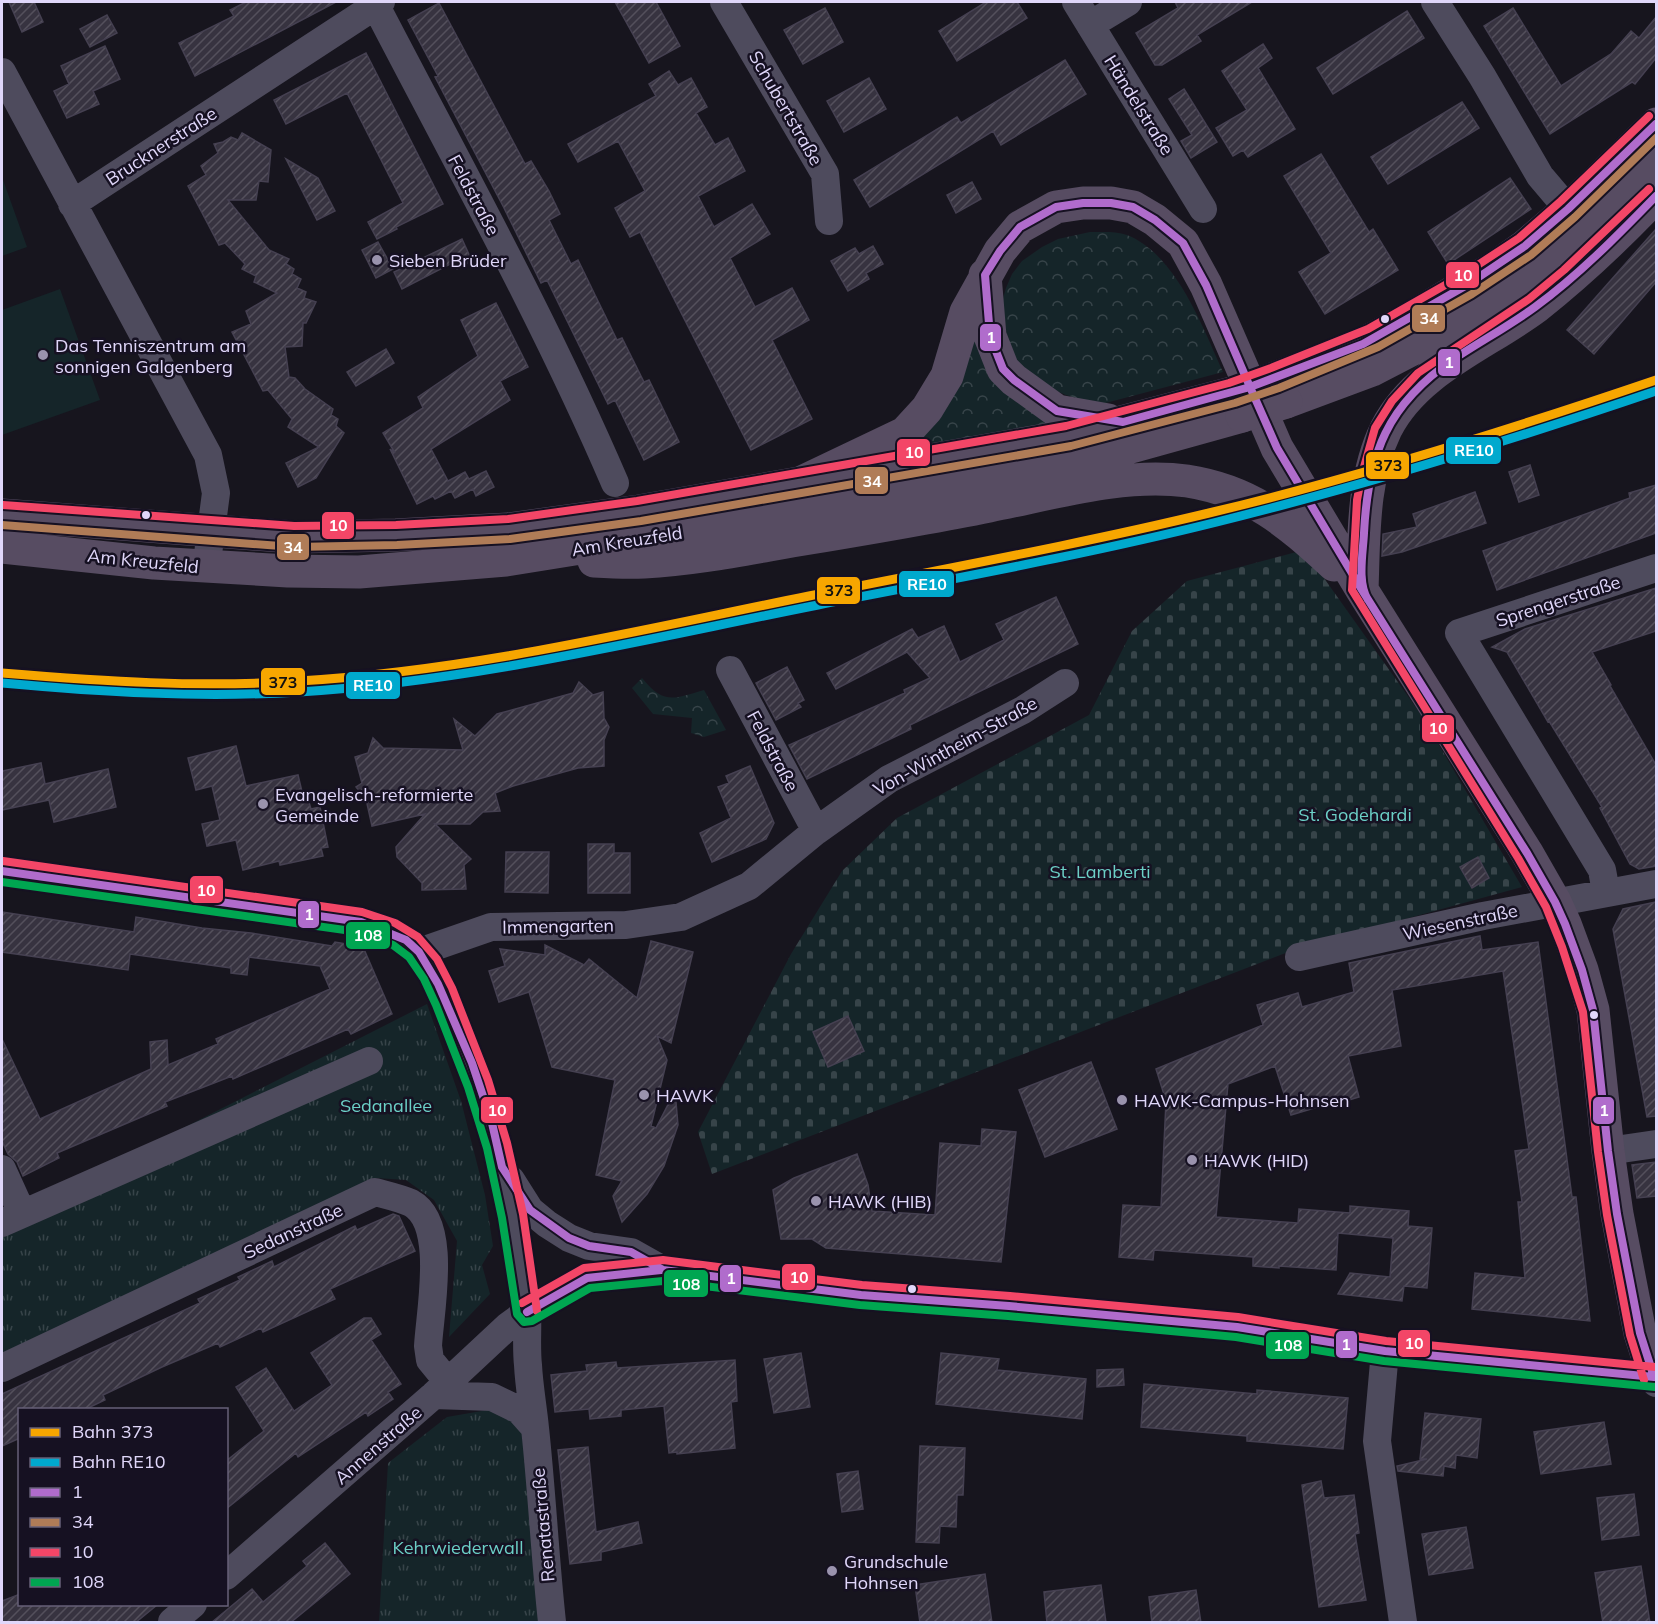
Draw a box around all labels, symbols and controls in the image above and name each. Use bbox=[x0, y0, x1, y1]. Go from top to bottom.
street label: Schubertstraße bbox=[744, 47, 828, 169]
street label: Händelstraße bbox=[1099, 51, 1179, 159]
street label: Brucknerstraße bbox=[101, 102, 221, 190]
street label: Feldstraße bbox=[443, 151, 505, 239]
place label: Sieben Brüder bbox=[389, 249, 507, 272]
marker: Sieben Brüder bbox=[370, 253, 384, 267]
line badge: 10 bbox=[1445, 261, 1480, 289]
text: 10 bbox=[1453, 265, 1473, 285]
line badge: 34 bbox=[1411, 304, 1446, 333]
text: 34 bbox=[1419, 308, 1439, 328]
unlabelled marker bbox=[1379, 313, 1391, 325]
line badge: 1 bbox=[979, 323, 1002, 352]
text: 1 bbox=[986, 327, 996, 347]
place label: Das Tenniszentrum am sonnigen Galgenberg bbox=[55, 334, 246, 378]
marker: Das Tenniszentrum am sonnigen Galgenberg bbox=[36, 348, 50, 362]
line badge: 1 bbox=[1437, 348, 1461, 377]
text: 1 bbox=[1444, 352, 1454, 372]
line badge: RE10 bbox=[1445, 436, 1502, 465]
line badge: 10 bbox=[896, 438, 931, 467]
text: RE10 bbox=[1454, 440, 1494, 460]
text: 10 bbox=[904, 442, 924, 462]
line badge: 373 bbox=[1365, 451, 1410, 480]
text: 373 bbox=[1374, 455, 1402, 475]
line badge: 34 bbox=[854, 466, 889, 495]
text: 34 bbox=[862, 471, 882, 491]
unlabelled marker bbox=[140, 509, 152, 521]
line badge: 10 bbox=[321, 511, 355, 540]
text: 10 bbox=[328, 515, 348, 535]
street label: Am Kreuzfeld bbox=[570, 521, 684, 561]
line badge: 34 bbox=[276, 533, 310, 561]
text: 34 bbox=[283, 537, 303, 557]
street label: Am Kreuzfeld bbox=[86, 544, 200, 578]
line badge: RE10 bbox=[898, 570, 955, 598]
street label: Sprengerstraße bbox=[1493, 570, 1623, 632]
text: RE10 bbox=[907, 574, 947, 594]
line badge: 373 bbox=[816, 576, 861, 605]
text: 373 bbox=[825, 580, 853, 600]
line badge: 373 bbox=[260, 667, 306, 696]
line badge: RE10 bbox=[345, 671, 401, 700]
text: 373 bbox=[269, 672, 297, 692]
text: RE10 bbox=[353, 675, 393, 695]
street label: Von-Wintheim-Straße bbox=[869, 691, 1041, 801]
street label: Feldstraße bbox=[742, 707, 804, 795]
line badge: 10 bbox=[1421, 714, 1455, 743]
text: 10 bbox=[1428, 718, 1448, 738]
place label: Evangelisch-reformierte Gemeinde bbox=[275, 783, 473, 827]
marker: Evangelisch-reformierte Gemeinde bbox=[256, 797, 270, 811]
park label: St. Godehardi bbox=[1298, 803, 1412, 826]
park label: St. Lamberti bbox=[1049, 860, 1151, 883]
line badge: 10 bbox=[189, 875, 224, 904]
text: 10 bbox=[196, 880, 216, 900]
street label: Wiesenstraße bbox=[1400, 899, 1520, 945]
line badge: 1 bbox=[297, 900, 320, 929]
text: 1 bbox=[304, 904, 314, 924]
street label: Immengarten bbox=[502, 914, 614, 938]
line badge: 108 bbox=[345, 921, 391, 950]
text: 108 bbox=[354, 925, 383, 945]
unlabelled marker bbox=[1588, 1009, 1600, 1021]
place label: HAWK bbox=[656, 1084, 714, 1107]
marker: HAWK bbox=[637, 1088, 651, 1102]
place label: HAWK-Campus-Hohnsen bbox=[1134, 1089, 1349, 1112]
marker: HAWK-Campus-Hohnsen bbox=[1115, 1093, 1129, 1107]
park label: Sedanallee bbox=[340, 1094, 432, 1117]
line badge: 10 bbox=[480, 1096, 514, 1124]
line badge: 1 bbox=[1592, 1096, 1615, 1125]
text: 10 bbox=[487, 1100, 507, 1120]
text: 1 bbox=[1599, 1100, 1609, 1120]
place label: HAWK (HID) bbox=[1204, 1149, 1309, 1172]
marker: HAWK (HID) bbox=[1185, 1153, 1199, 1167]
place label: HAWK (HIB) bbox=[828, 1190, 932, 1213]
marker: HAWK (HIB) bbox=[809, 1194, 823, 1208]
street label: Sedanstraße bbox=[240, 1198, 346, 1264]
line badge: 10 bbox=[781, 1263, 816, 1291]
line badge: 1 bbox=[719, 1264, 742, 1293]
text: 10 bbox=[789, 1267, 809, 1287]
text: 1 bbox=[726, 1268, 736, 1288]
line badge: 108 bbox=[663, 1269, 709, 1298]
text: 108 bbox=[672, 1274, 701, 1294]
unlabelled marker bbox=[906, 1283, 918, 1295]
line badge: 10 bbox=[1397, 1329, 1431, 1358]
line badge: 1 bbox=[1335, 1330, 1358, 1359]
line badge: 108 bbox=[1265, 1331, 1310, 1360]
text: 10 bbox=[1404, 1333, 1424, 1353]
text: 1 bbox=[1341, 1334, 1351, 1354]
text: 108 bbox=[1274, 1335, 1303, 1355]
street label: Annenstraße bbox=[330, 1401, 426, 1489]
legend bbox=[18, 1408, 228, 1606]
text: Bahn 373 bbox=[72, 1420, 153, 1443]
text: Bahn RE10 bbox=[72, 1450, 165, 1473]
street label: Renatastraße bbox=[527, 1467, 559, 1583]
text: 1 bbox=[72, 1480, 83, 1503]
text: 34 bbox=[72, 1510, 94, 1533]
park label: Kehrwiederwall bbox=[393, 1536, 523, 1559]
text: 10 bbox=[72, 1540, 94, 1563]
place label: Grundschule Hohnsen bbox=[844, 1550, 948, 1594]
marker: Grundschule Hohnsen bbox=[825, 1564, 839, 1578]
text: 108 bbox=[72, 1570, 104, 1593]

